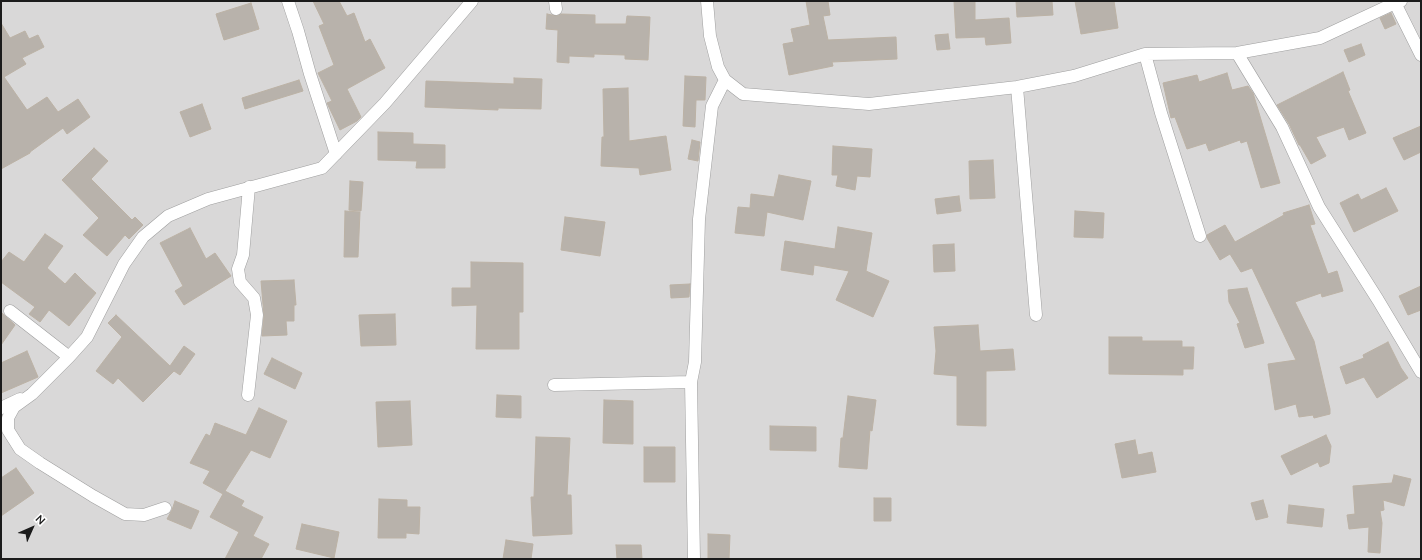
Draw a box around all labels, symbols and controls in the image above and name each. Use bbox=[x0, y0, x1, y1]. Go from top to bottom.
north arrow bbox=[12, 508, 52, 548]
text: N bbox=[33, 512, 48, 527]

